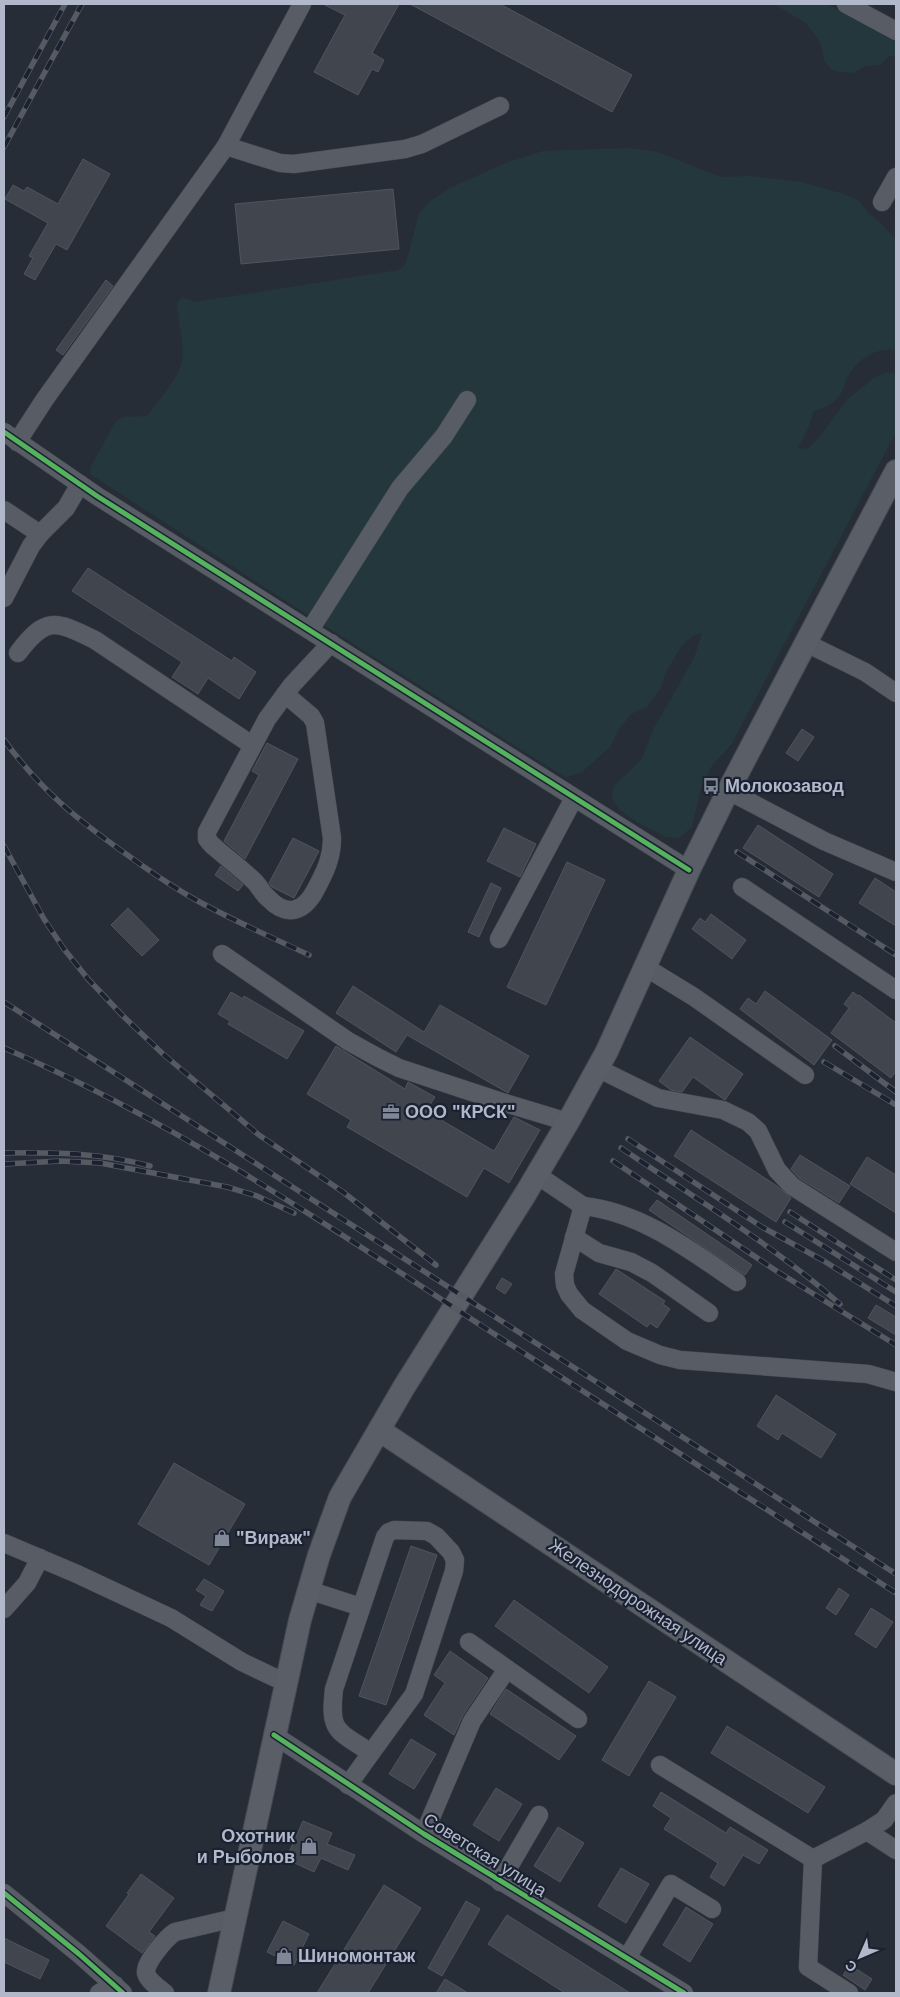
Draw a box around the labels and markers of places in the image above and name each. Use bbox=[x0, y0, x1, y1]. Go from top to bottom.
bus stop icon: Молокозавод bbox=[701, 776, 721, 796]
place label: Молокозавод bbox=[725, 776, 845, 796]
office icon: ООО "КРСК" bbox=[381, 1102, 401, 1122]
place label: ООО "КРСК" bbox=[405, 1102, 516, 1122]
shop icon: "Вираж" bbox=[212, 1528, 232, 1548]
place label: "Вираж" bbox=[236, 1528, 311, 1548]
place label: Охотник и Рыболов bbox=[197, 1826, 296, 1867]
shop icon: Охотник и Рыболов bbox=[299, 1836, 319, 1856]
shop icon: Шиномонтаж bbox=[274, 1946, 294, 1966]
place label: Шиномонтаж bbox=[298, 1946, 416, 1966]

